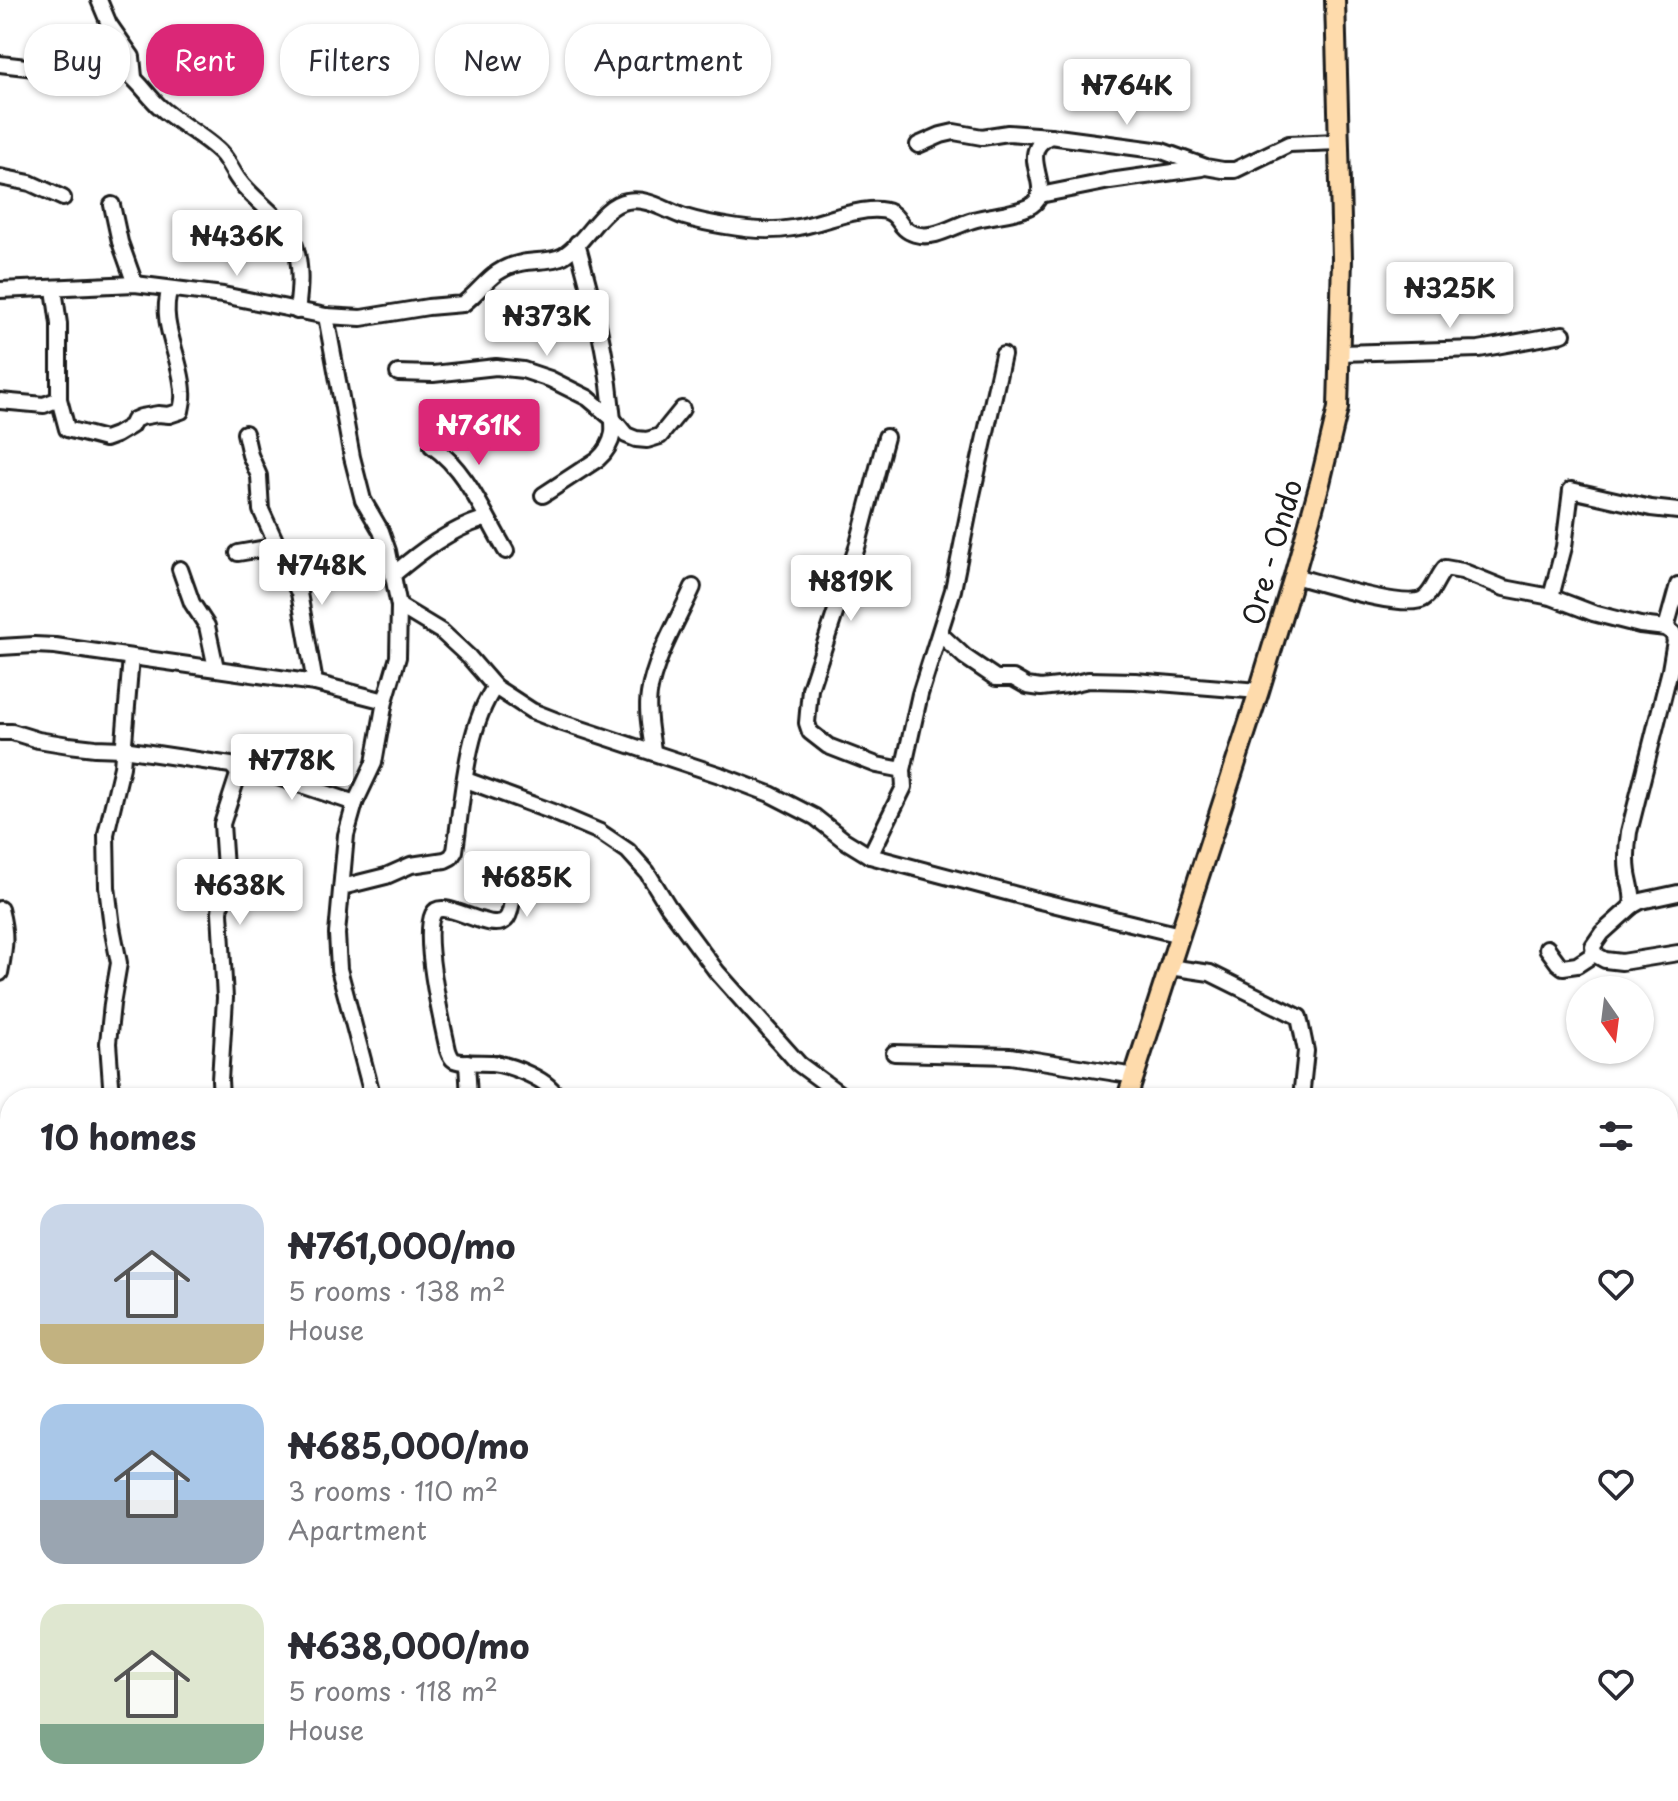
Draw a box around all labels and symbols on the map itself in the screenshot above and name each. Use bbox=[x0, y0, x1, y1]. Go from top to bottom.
pin: ₦764K bbox=[1071, 59, 1183, 127]
pin: ₦436K bbox=[181, 210, 293, 278]
pin: ₦325K bbox=[1394, 262, 1506, 330]
pin: ₦373K bbox=[491, 290, 603, 358]
pin: ₦761K bbox=[423, 399, 535, 467]
street label: Ore - Ondo bbox=[1230, 474, 1312, 630]
pin: ₦748K bbox=[266, 539, 378, 607]
pin: ₦819K bbox=[795, 555, 907, 623]
pin: ₦778K bbox=[236, 734, 348, 802]
pin: ₦685K bbox=[471, 851, 583, 919]
pin: ₦638K bbox=[184, 859, 296, 927]
north arrow bbox=[1566, 976, 1654, 1064]

